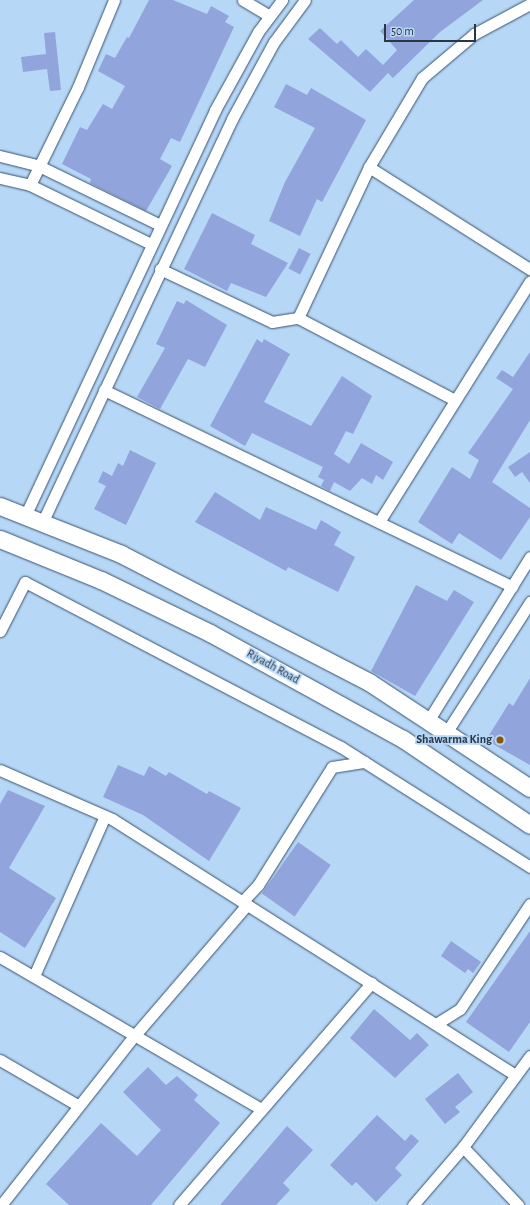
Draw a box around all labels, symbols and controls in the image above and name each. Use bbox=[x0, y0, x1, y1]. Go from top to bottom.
scale bar bbox=[386, 16, 478, 42]
text: 50 m bbox=[391, 25, 414, 37]
street label: Riyadh Road bbox=[244, 647, 302, 687]
place label: Shawarma King bbox=[416, 733, 492, 747]
marker: Shawarma King bbox=[495, 735, 505, 745]

